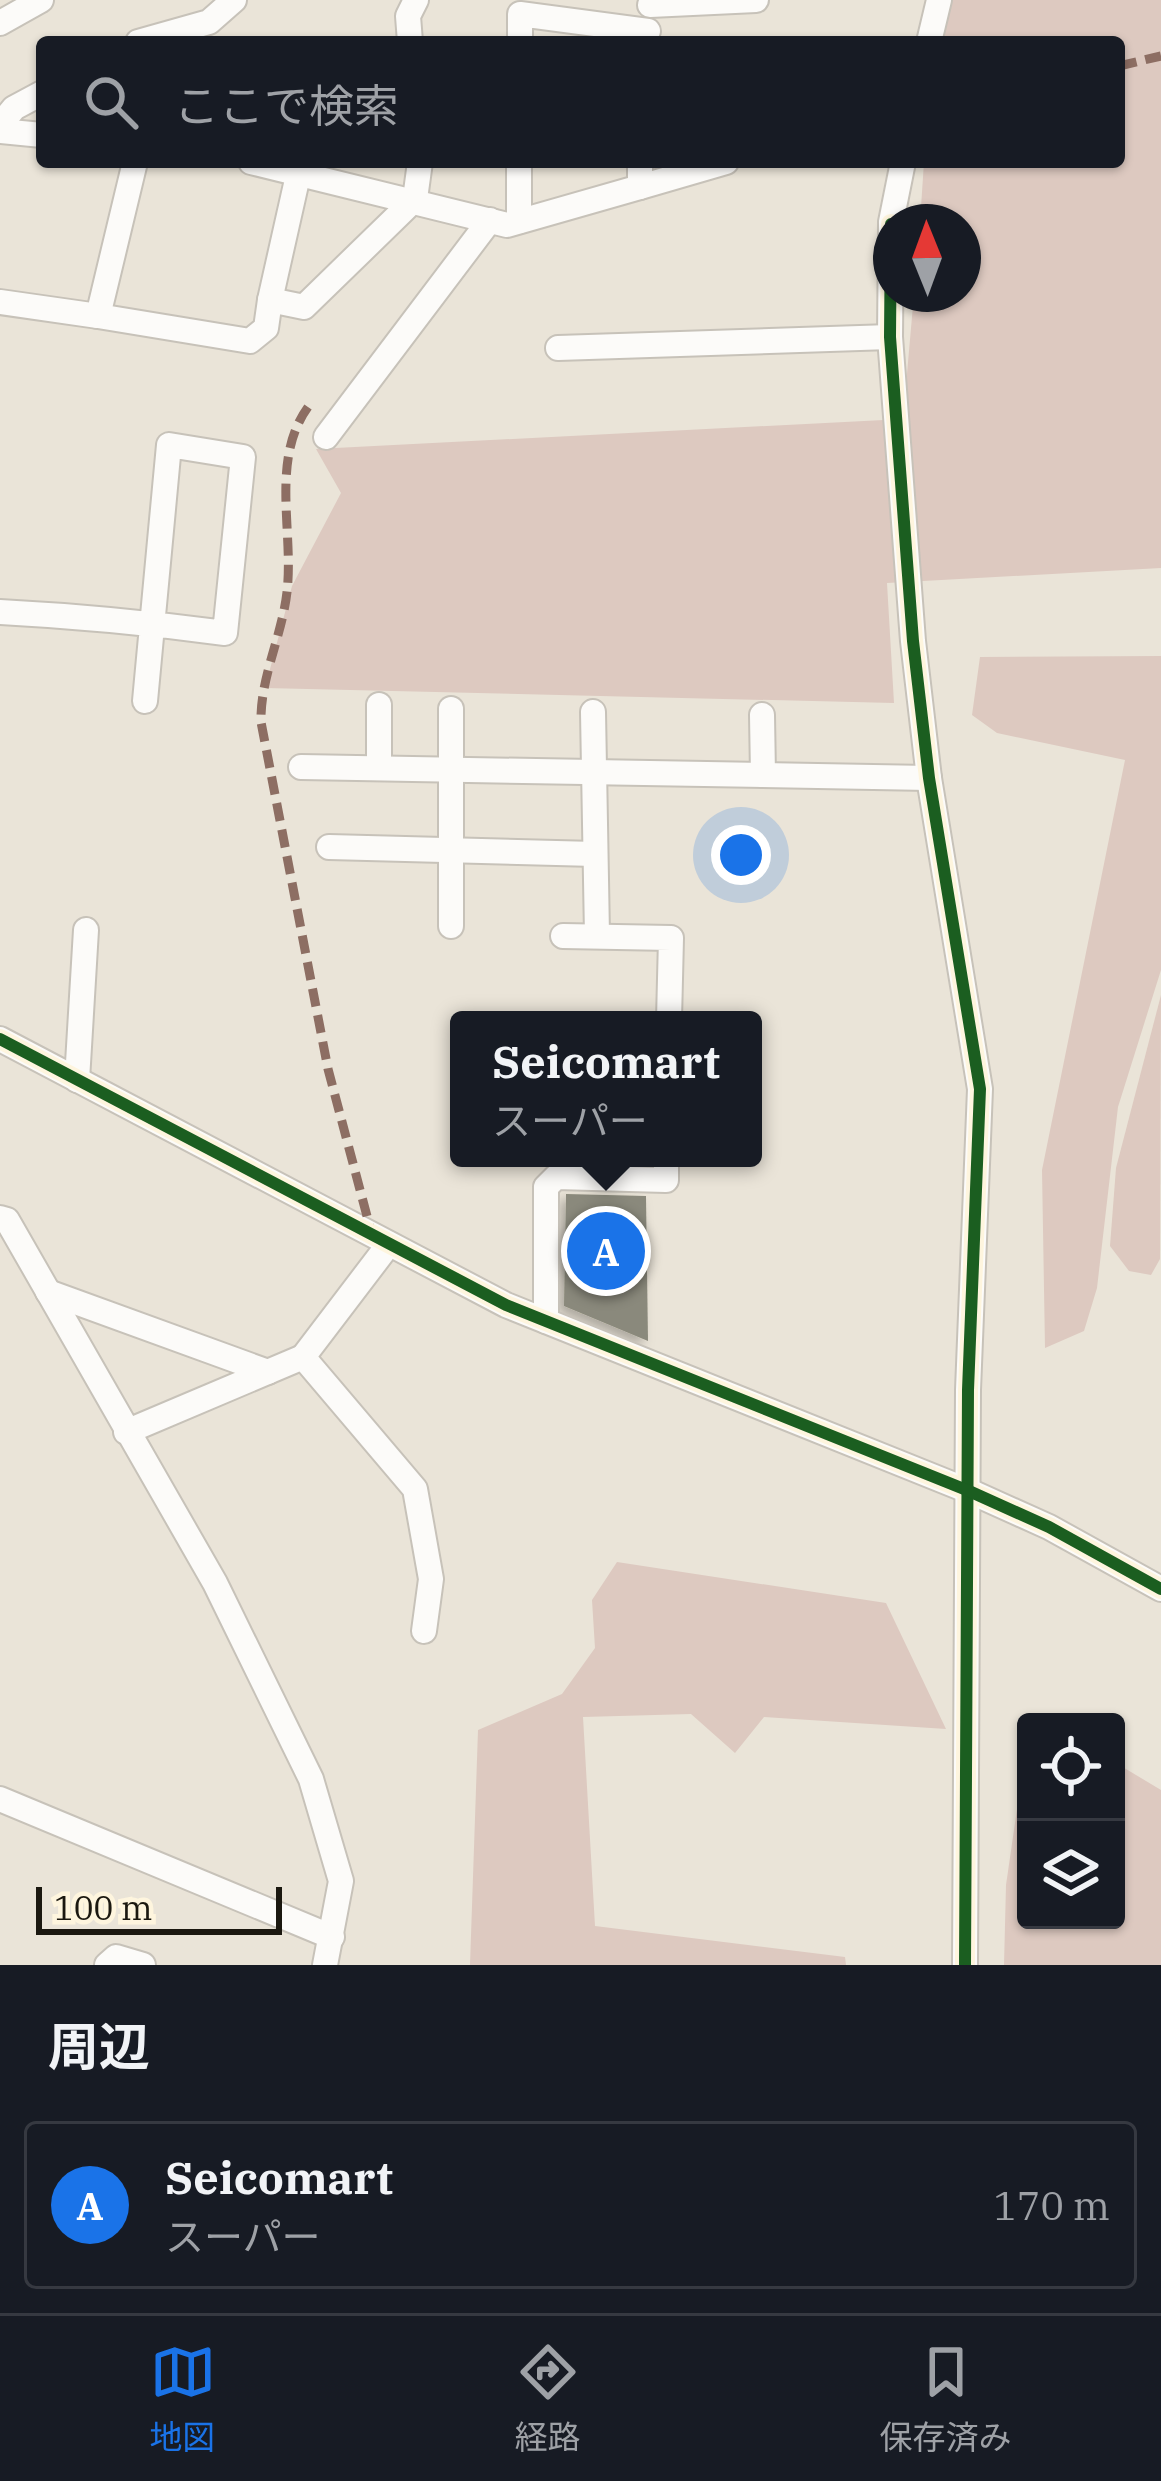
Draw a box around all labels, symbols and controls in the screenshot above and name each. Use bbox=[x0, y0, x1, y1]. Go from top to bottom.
search box bbox=[36, 36, 1125, 168]
icon: search bbox=[78, 69, 144, 135]
text: ここで検索 bbox=[174, 76, 399, 134]
north arrow bbox=[873, 204, 981, 312]
your location bbox=[711, 825, 771, 885]
popup bbox=[450, 1011, 762, 1167]
text: Seicomart bbox=[492, 1032, 720, 1090]
text: スーパー bbox=[492, 1095, 648, 1146]
pin: A bbox=[567, 1206, 645, 1296]
map controls bbox=[1017, 1713, 1125, 1929]
button: locate bbox=[1017, 1713, 1125, 1821]
button: layers bbox=[1017, 1821, 1125, 1929]
scale bar bbox=[36, 1881, 282, 1934]
text: 100 m bbox=[54, 1886, 153, 1929]
text: 周辺 bbox=[48, 2013, 150, 2079]
text: Seicomart bbox=[165, 2148, 393, 2206]
text: A bbox=[76, 2180, 104, 2231]
text: 170 m bbox=[994, 2180, 1110, 2231]
text: スーパー bbox=[165, 2211, 321, 2262]
tab: 地図 bbox=[150, 2339, 216, 2459]
tab: 経路 bbox=[515, 2339, 581, 2459]
tab: 保存済み bbox=[880, 2339, 1012, 2459]

